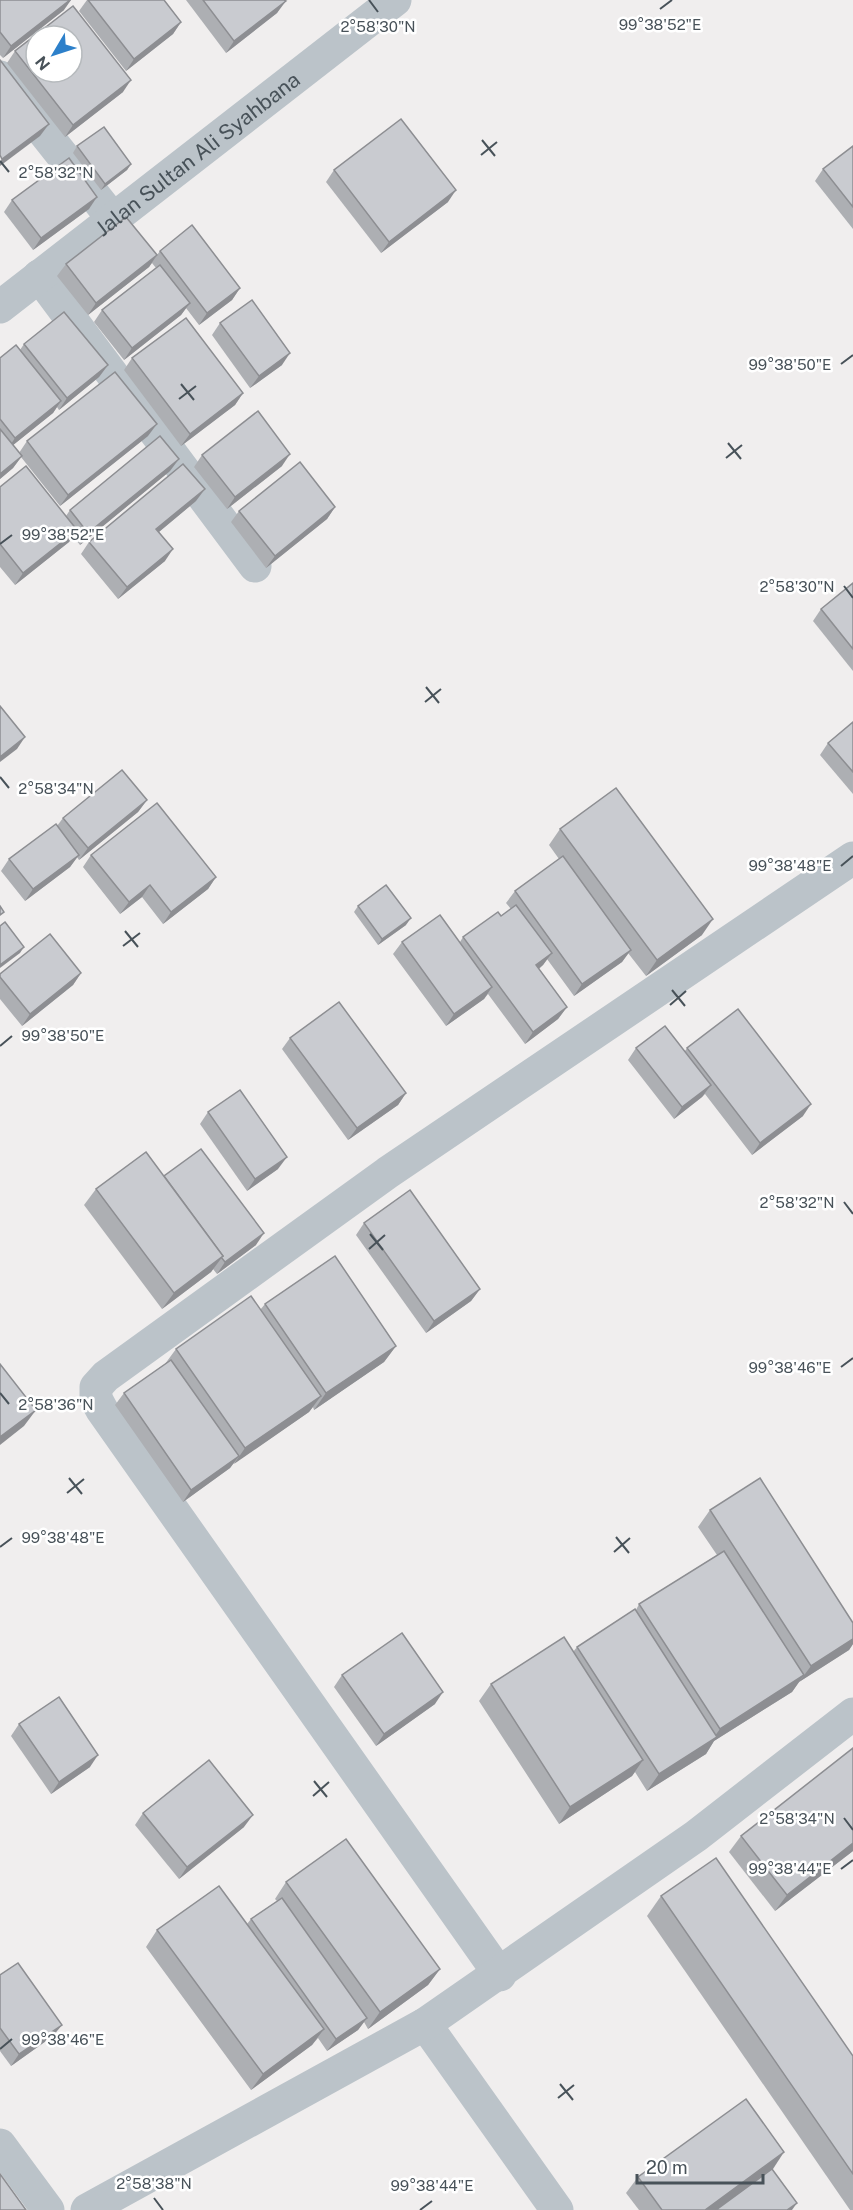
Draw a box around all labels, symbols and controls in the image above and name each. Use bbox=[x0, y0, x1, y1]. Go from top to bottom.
text: 99°38'52"E bbox=[619, 16, 701, 33]
text: 2°58'30"N bbox=[340, 18, 416, 35]
north arrow bbox=[24, 24, 84, 84]
text: N bbox=[31, 52, 54, 74]
street label: Jalan Sultan Ali Syahbana bbox=[90, 66, 305, 241]
text: 2°58'32"N bbox=[18, 164, 94, 181]
text: 99°38'50"E bbox=[749, 356, 831, 373]
text: 99°38'52"E bbox=[22, 526, 104, 543]
text: 2°58'30"N bbox=[759, 578, 835, 595]
text: 2°58'34"N bbox=[18, 780, 94, 797]
text: 99°38'48"E bbox=[748, 857, 832, 874]
text: 99°38'50"E bbox=[22, 1027, 104, 1044]
text: 2°58'32"N bbox=[759, 1194, 835, 1211]
text: 99°38'46"E bbox=[749, 1359, 831, 1376]
text: 2°58'36"N bbox=[18, 1396, 94, 1413]
text: 99°38'48"E bbox=[21, 1529, 105, 1546]
text: 2°58'34"N bbox=[759, 1810, 835, 1827]
text: 99°38'44"E bbox=[749, 1860, 831, 1877]
text: 99°38'46"E bbox=[22, 2031, 104, 2048]
scale bar bbox=[637, 2147, 763, 2185]
text: 20 m bbox=[646, 2157, 688, 2178]
text: 2°58'38"N bbox=[116, 2175, 192, 2192]
text: 99°38'44"E bbox=[391, 2177, 473, 2194]

